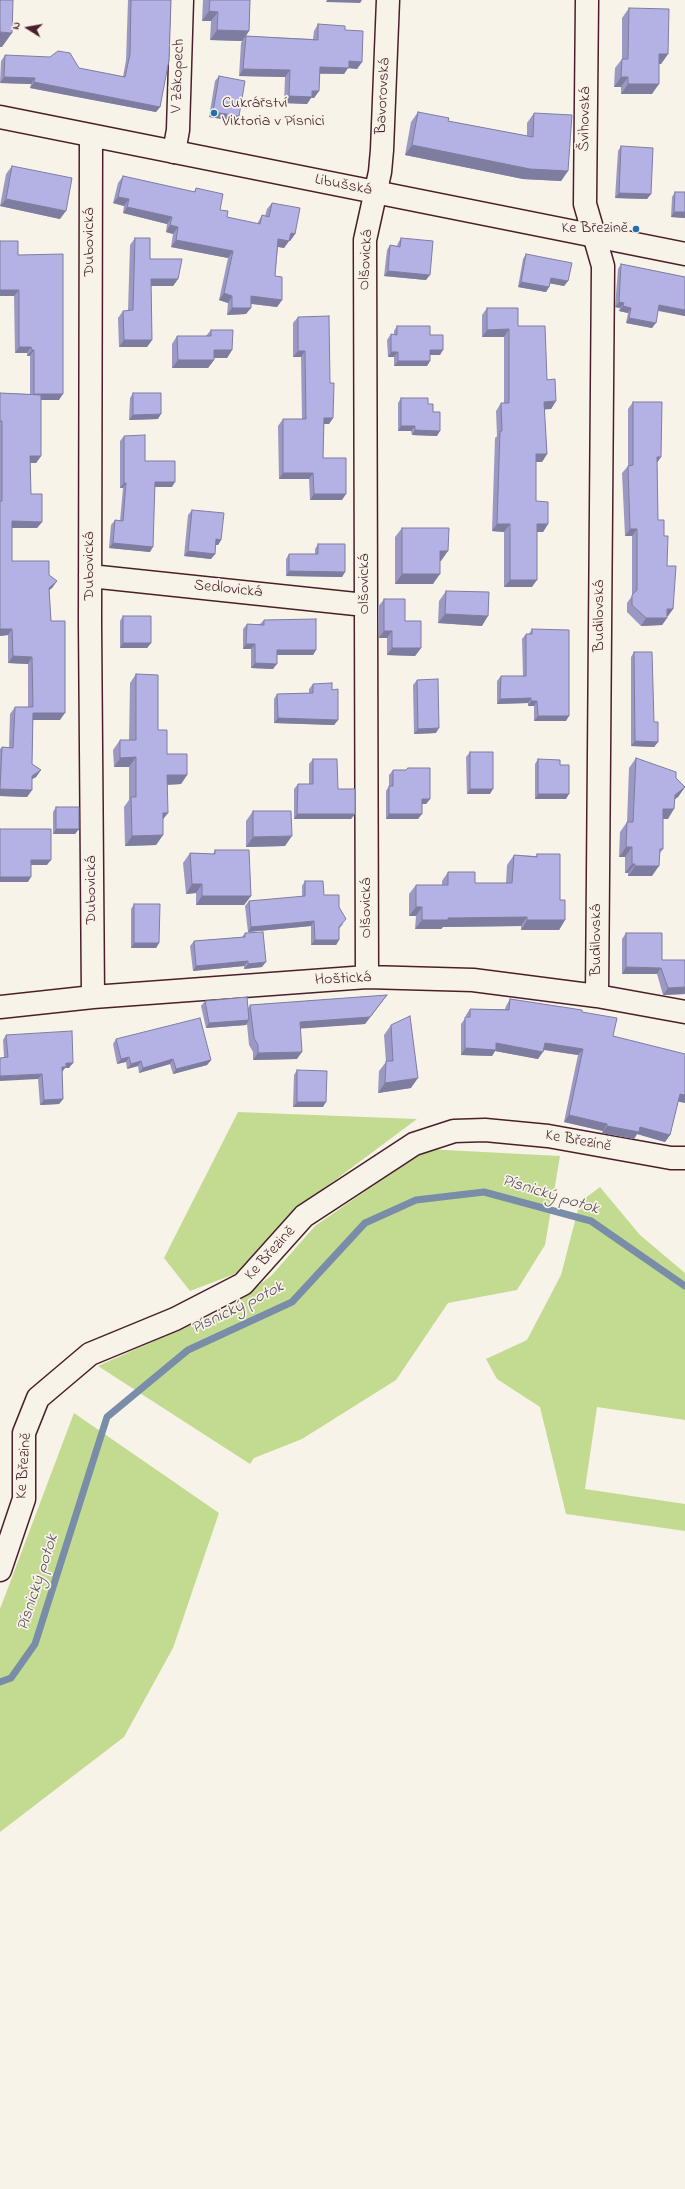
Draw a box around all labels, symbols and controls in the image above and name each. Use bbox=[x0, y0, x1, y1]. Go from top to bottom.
north arrow bbox=[8, 8, 48, 48]
text: N bbox=[8, 21, 25, 31]
street label: V Zákopech bbox=[168, 38, 190, 114]
street label: Bavorovská bbox=[372, 57, 396, 135]
street label: Švihovská bbox=[576, 87, 596, 151]
place label: Cukrářství Viktoria v Písnici bbox=[222, 94, 325, 132]
marker: Cukrářství Viktoria v Písnici bbox=[209, 108, 219, 118]
street label: Libušská bbox=[313, 171, 373, 201]
street label: Dubovická bbox=[80, 208, 100, 276]
place label: Ke Březině bbox=[562, 219, 628, 239]
marker: Ke Březině bbox=[631, 224, 641, 234]
street label: Olšovická bbox=[356, 229, 378, 291]
street label: Dubovická bbox=[80, 532, 100, 600]
street label: Olšovická bbox=[355, 554, 375, 614]
street label: Sedlovická bbox=[193, 577, 263, 603]
street label: Budilovská bbox=[590, 580, 610, 652]
street label: Dubovická bbox=[82, 856, 102, 924]
street label: Olšovická bbox=[357, 878, 377, 938]
street label: Budilovská bbox=[587, 904, 607, 976]
street label: Hoštická bbox=[314, 969, 372, 991]
street label: Ke Březině bbox=[544, 1127, 612, 1157]
water label: Písnický potok bbox=[499, 1172, 601, 1220]
street label: Ke Březině bbox=[242, 1223, 300, 1285]
water label: Písnický potok bbox=[188, 1278, 288, 1340]
street label: Ke Březině bbox=[13, 1432, 37, 1500]
water label: Písnický potok bbox=[14, 1532, 64, 1634]

